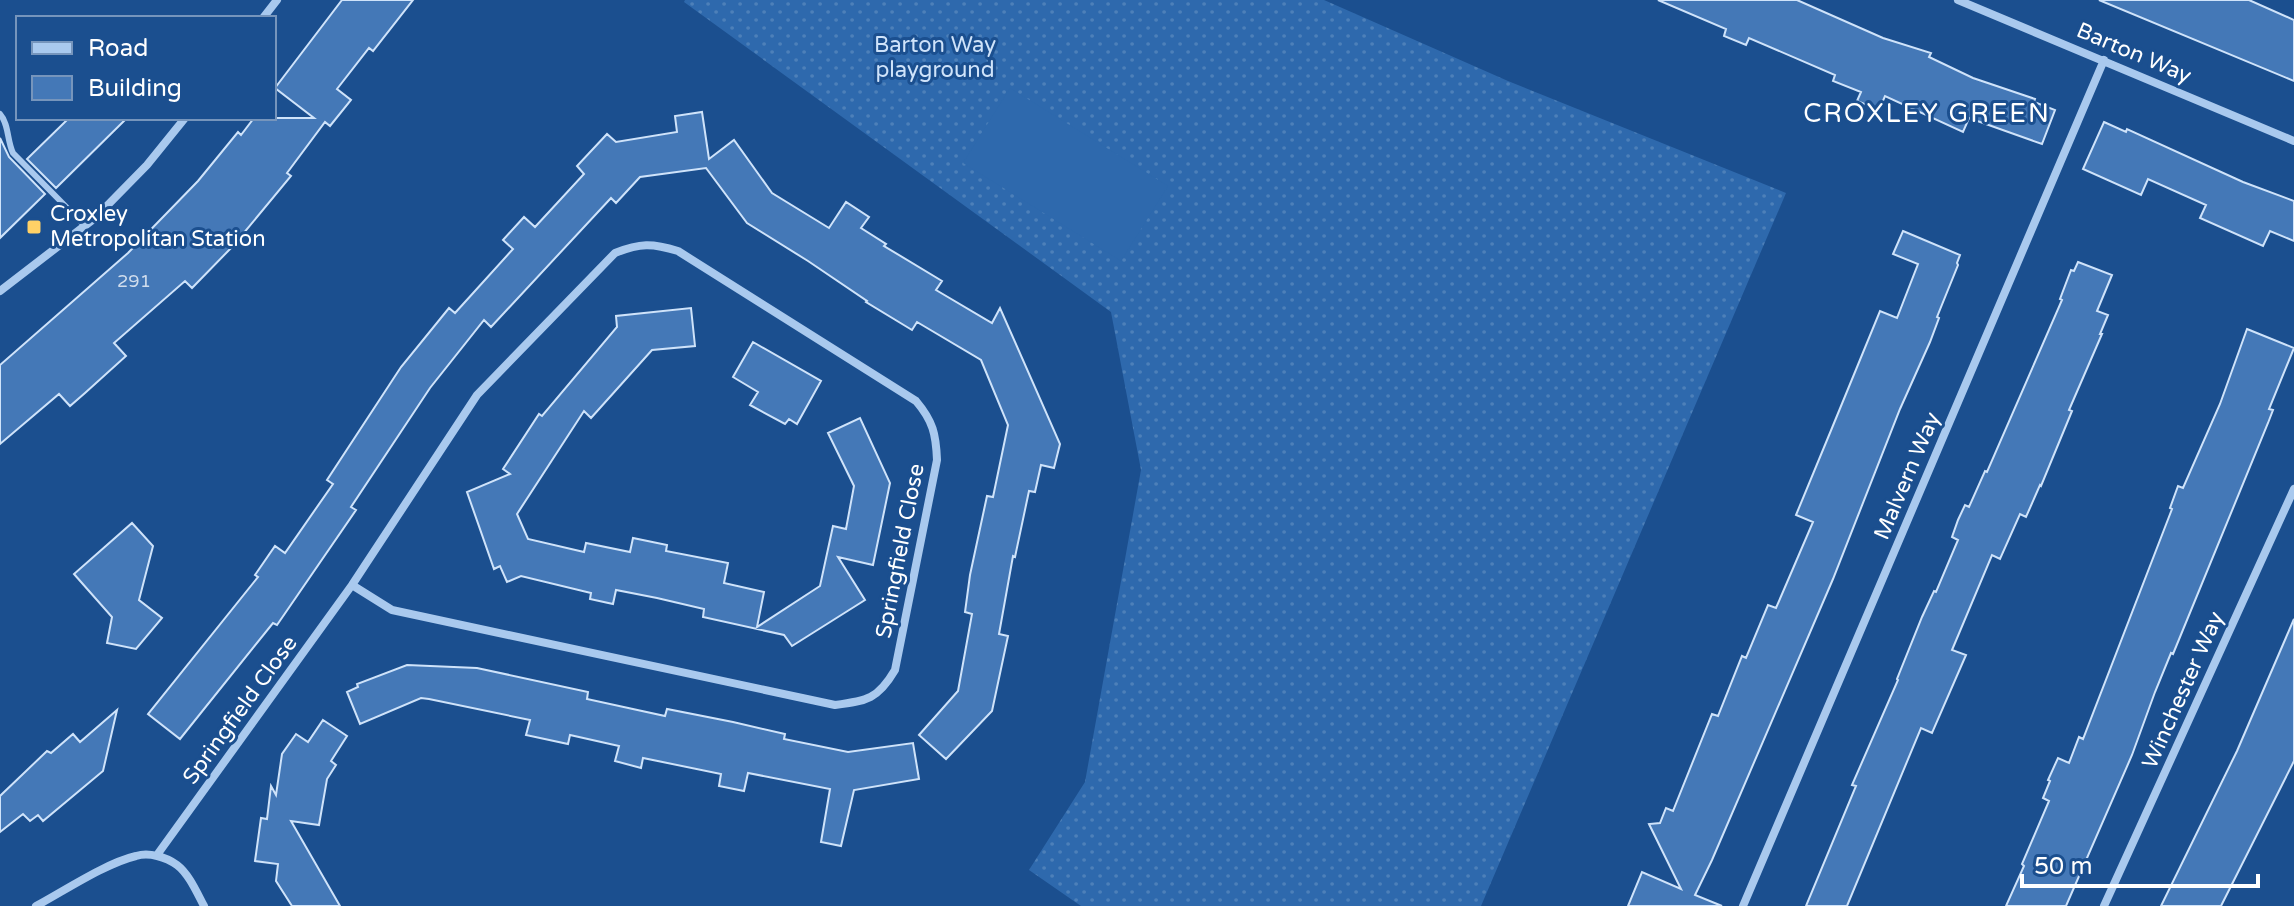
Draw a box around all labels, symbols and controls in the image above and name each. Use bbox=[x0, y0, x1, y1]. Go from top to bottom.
legend bbox=[16, 16, 276, 120]
street label: Barton Way bbox=[2073, 17, 2195, 89]
park label: Barton Way playground bbox=[874, 32, 996, 83]
text: Road bbox=[88, 34, 148, 63]
text: Building bbox=[88, 74, 182, 103]
district label: CROXLEY GREEN bbox=[1803, 98, 2051, 129]
place label: Croxley Metropolitan Station bbox=[50, 201, 266, 252]
marker: Croxley Metropolitan Station bbox=[25, 218, 43, 236]
house number: 291 bbox=[117, 270, 151, 292]
street label: Malvern Way bbox=[1868, 408, 1946, 544]
street label: Springfield Close bbox=[870, 462, 930, 640]
street label: Winchester Way bbox=[2137, 607, 2229, 773]
street label: Springfield Close bbox=[177, 631, 303, 789]
scale bar bbox=[2022, 838, 2258, 888]
text: 50 m bbox=[2034, 852, 2092, 881]

